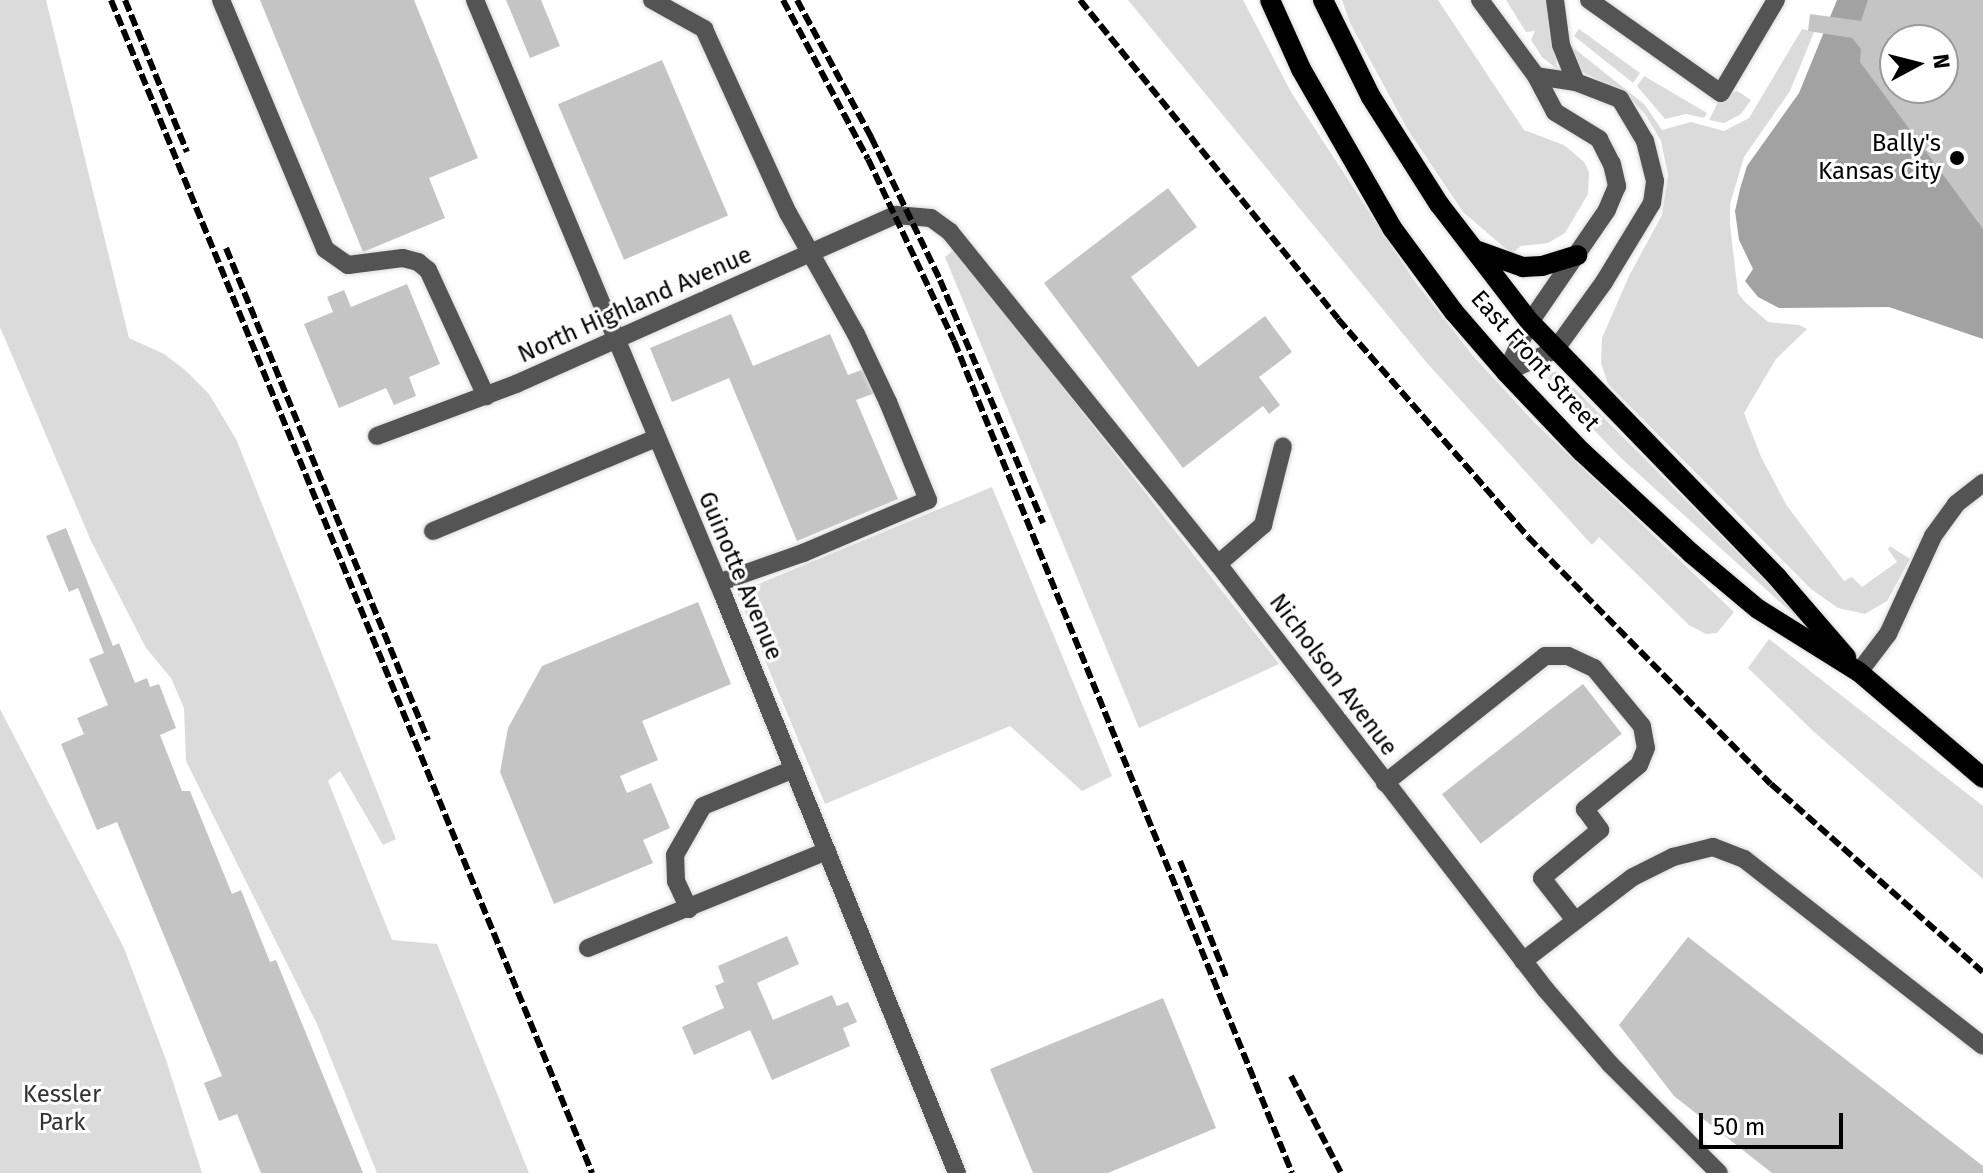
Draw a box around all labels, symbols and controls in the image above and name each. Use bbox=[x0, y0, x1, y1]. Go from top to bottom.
north arrow bbox=[1879, 24, 1959, 104]
text: N bbox=[1927, 52, 1956, 70]
place label: Bally's Kansas City bbox=[1818, 130, 1941, 186]
marker: Bally's Kansas City bbox=[1948, 149, 1966, 167]
street label: North Highland Avenue bbox=[514, 240, 756, 370]
street label: East Front Street bbox=[1464, 285, 1606, 437]
street label: Guinotte Avenue bbox=[692, 488, 788, 664]
street label: Nicholson Avenue bbox=[1263, 588, 1403, 762]
park label: Kessler Park bbox=[23, 1081, 101, 1137]
scale bar bbox=[1703, 1097, 1847, 1147]
text: 50 m bbox=[1713, 1113, 1765, 1141]

